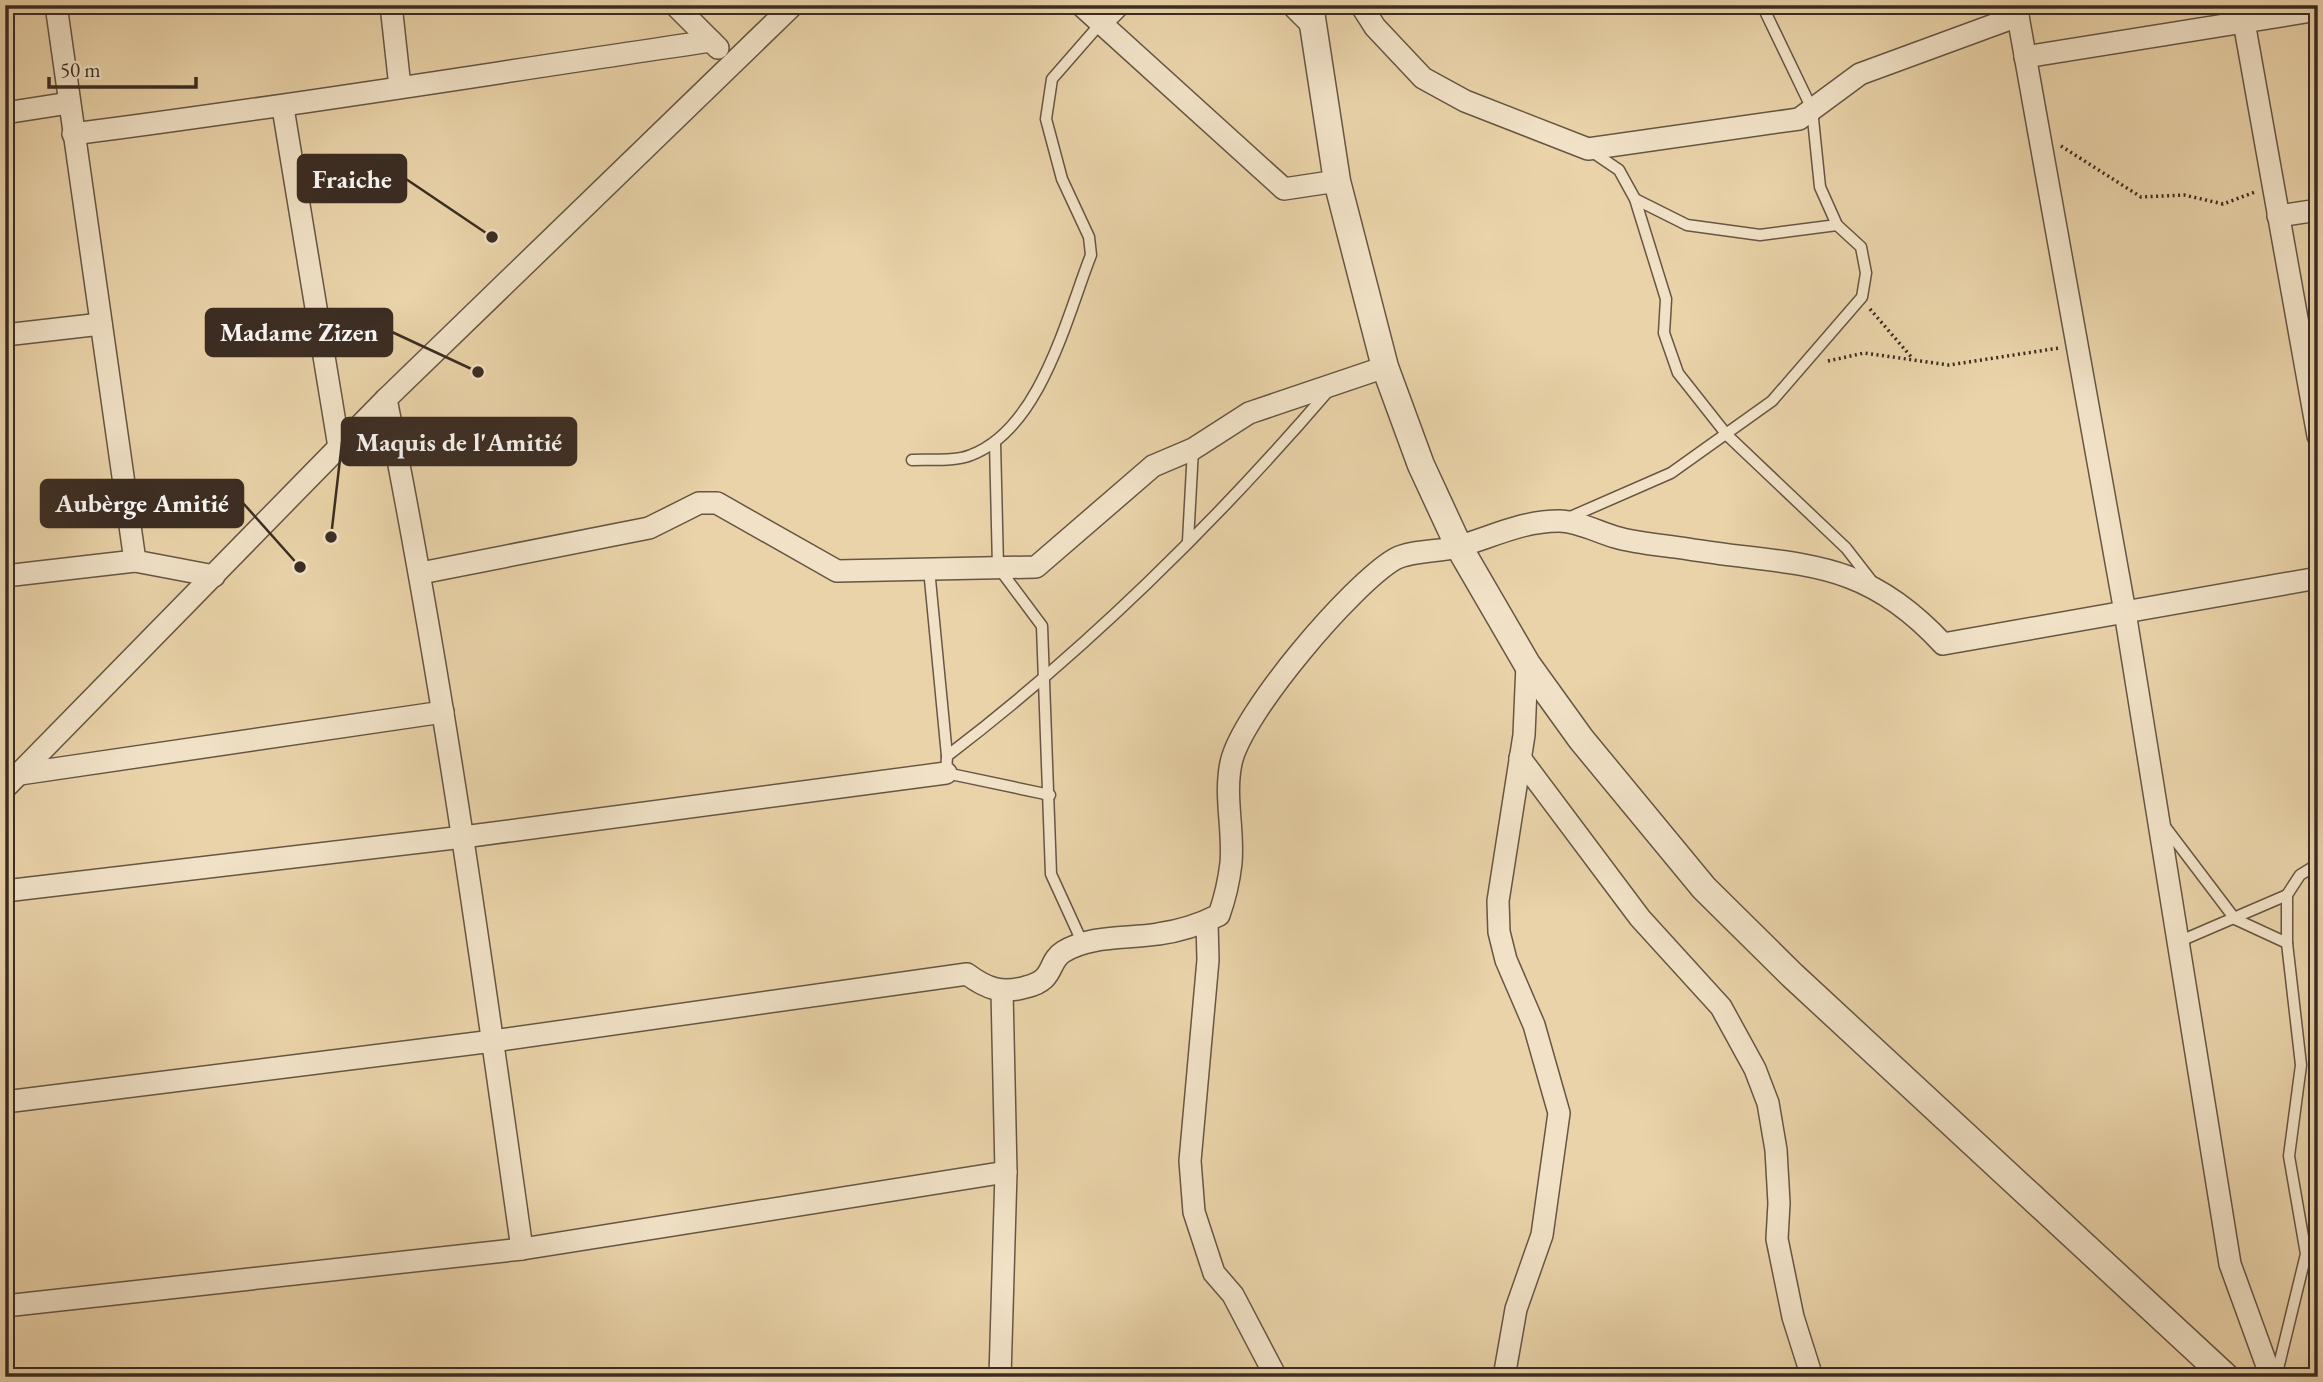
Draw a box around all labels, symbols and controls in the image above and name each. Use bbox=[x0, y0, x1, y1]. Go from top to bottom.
scale bar bbox=[49, 46, 196, 90]
text: 50 m bbox=[60, 56, 101, 83]
callout: Fraiche bbox=[298, 155, 406, 202]
text: Fraiche bbox=[312, 162, 392, 196]
callout: Madame Zizen bbox=[206, 309, 392, 356]
text: Madame Zizen bbox=[220, 315, 379, 349]
callout: Maquis de l'Amitié bbox=[342, 418, 576, 465]
text: Maquis de l'Amitié bbox=[356, 425, 562, 459]
callout: Aubèrge Amitié bbox=[41, 480, 243, 527]
text: Aubèrge Amitié bbox=[54, 486, 229, 520]

